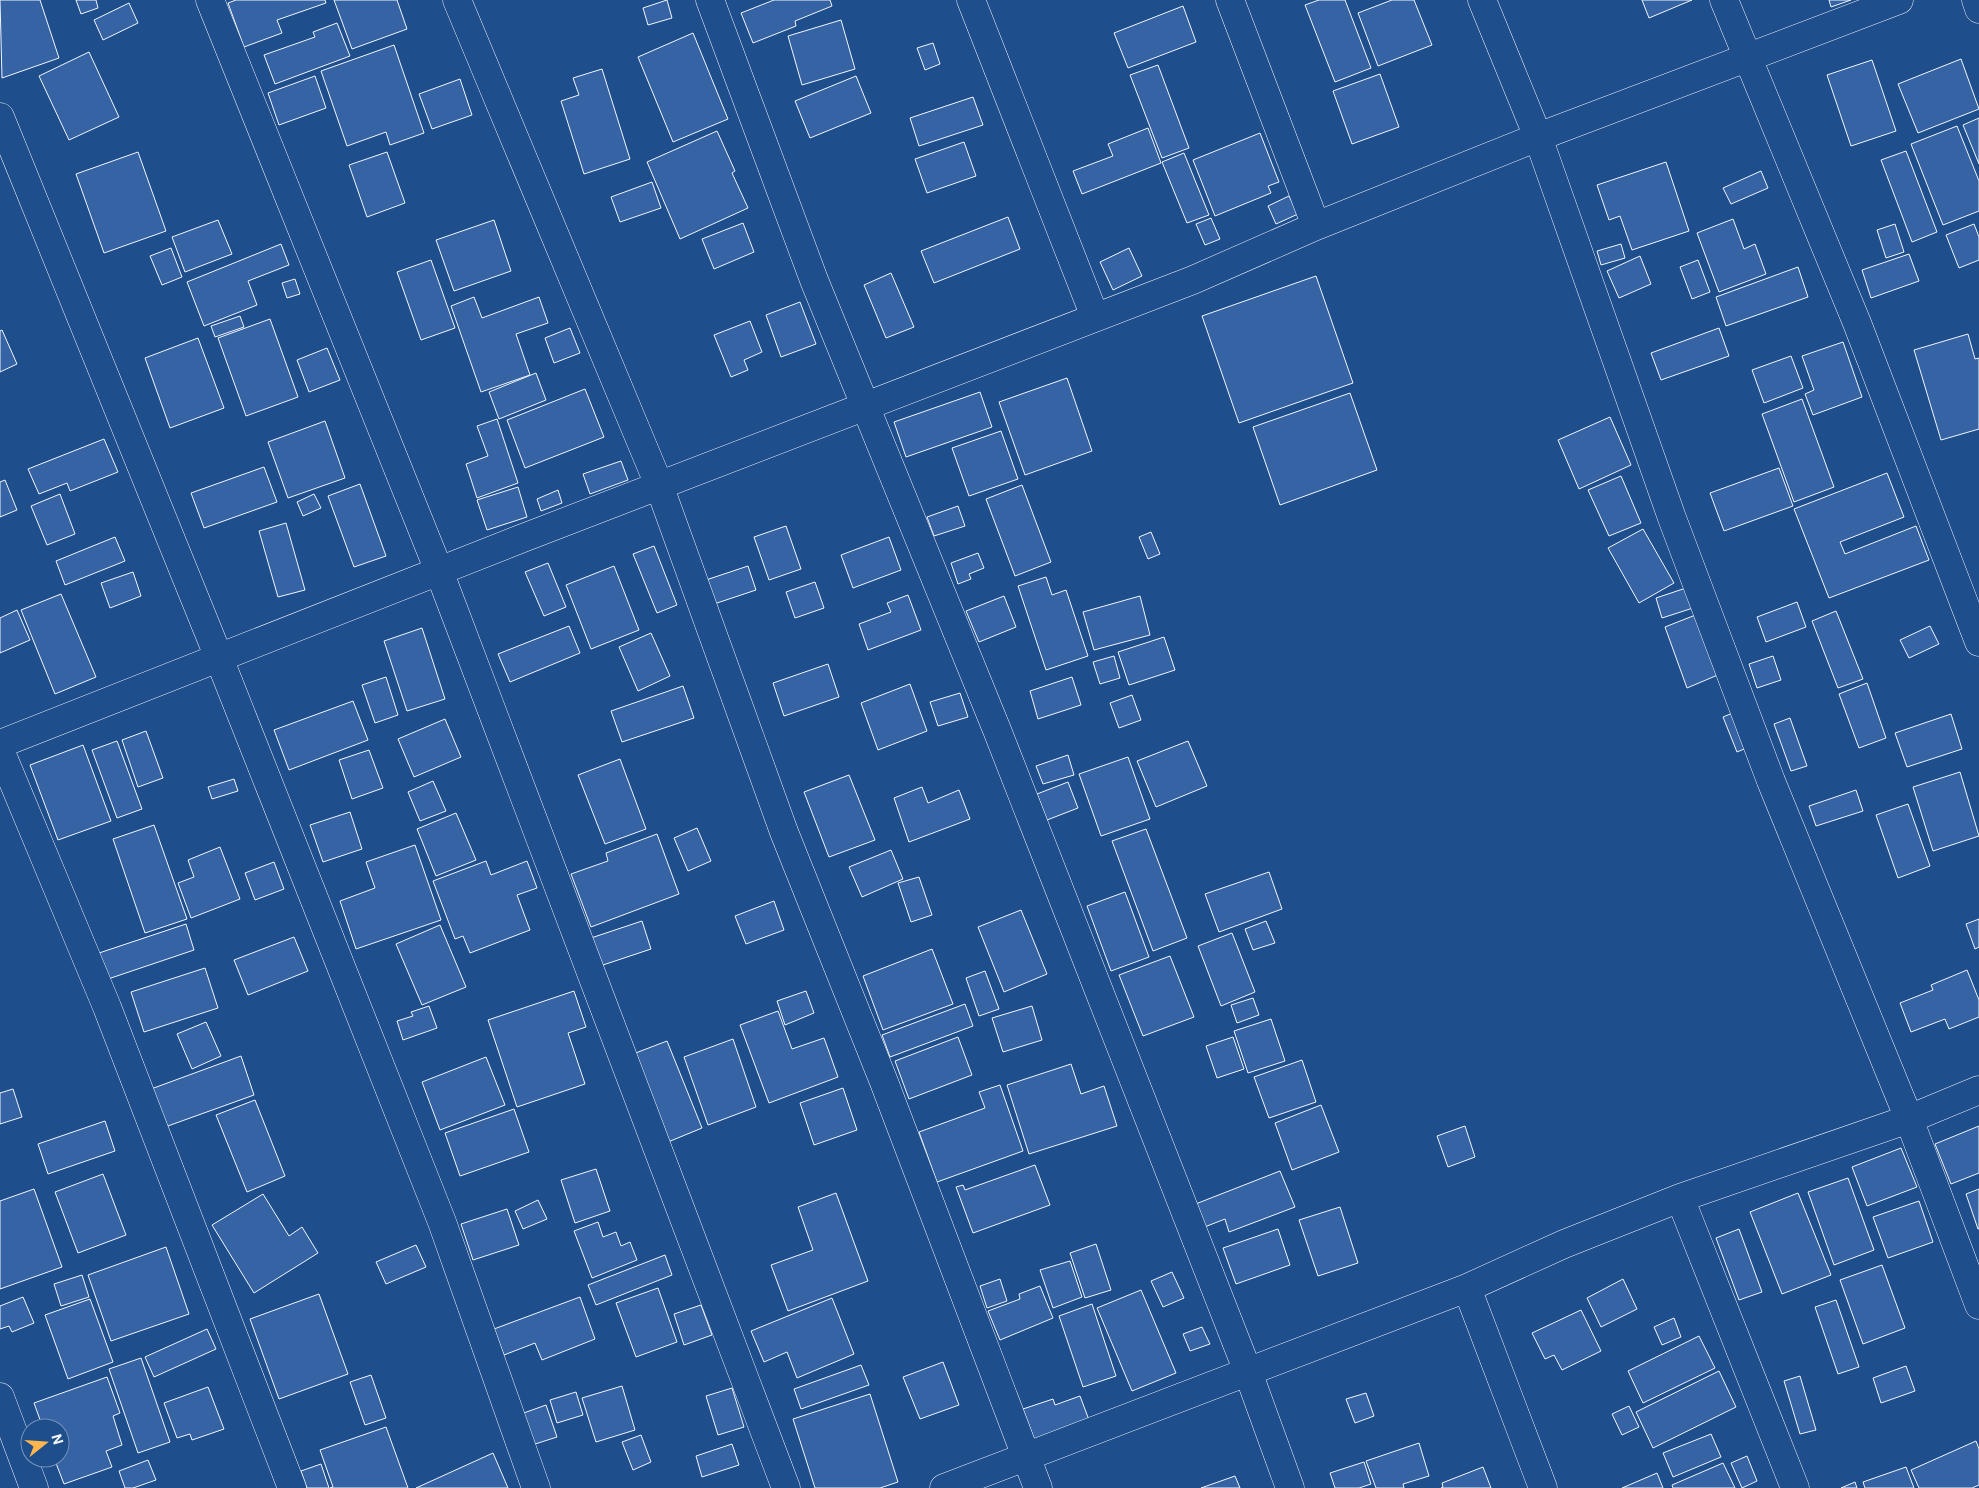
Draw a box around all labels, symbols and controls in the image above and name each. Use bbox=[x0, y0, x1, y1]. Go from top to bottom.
north arrow bbox=[20, 1418, 70, 1468]
text: N bbox=[48, 1432, 67, 1446]

